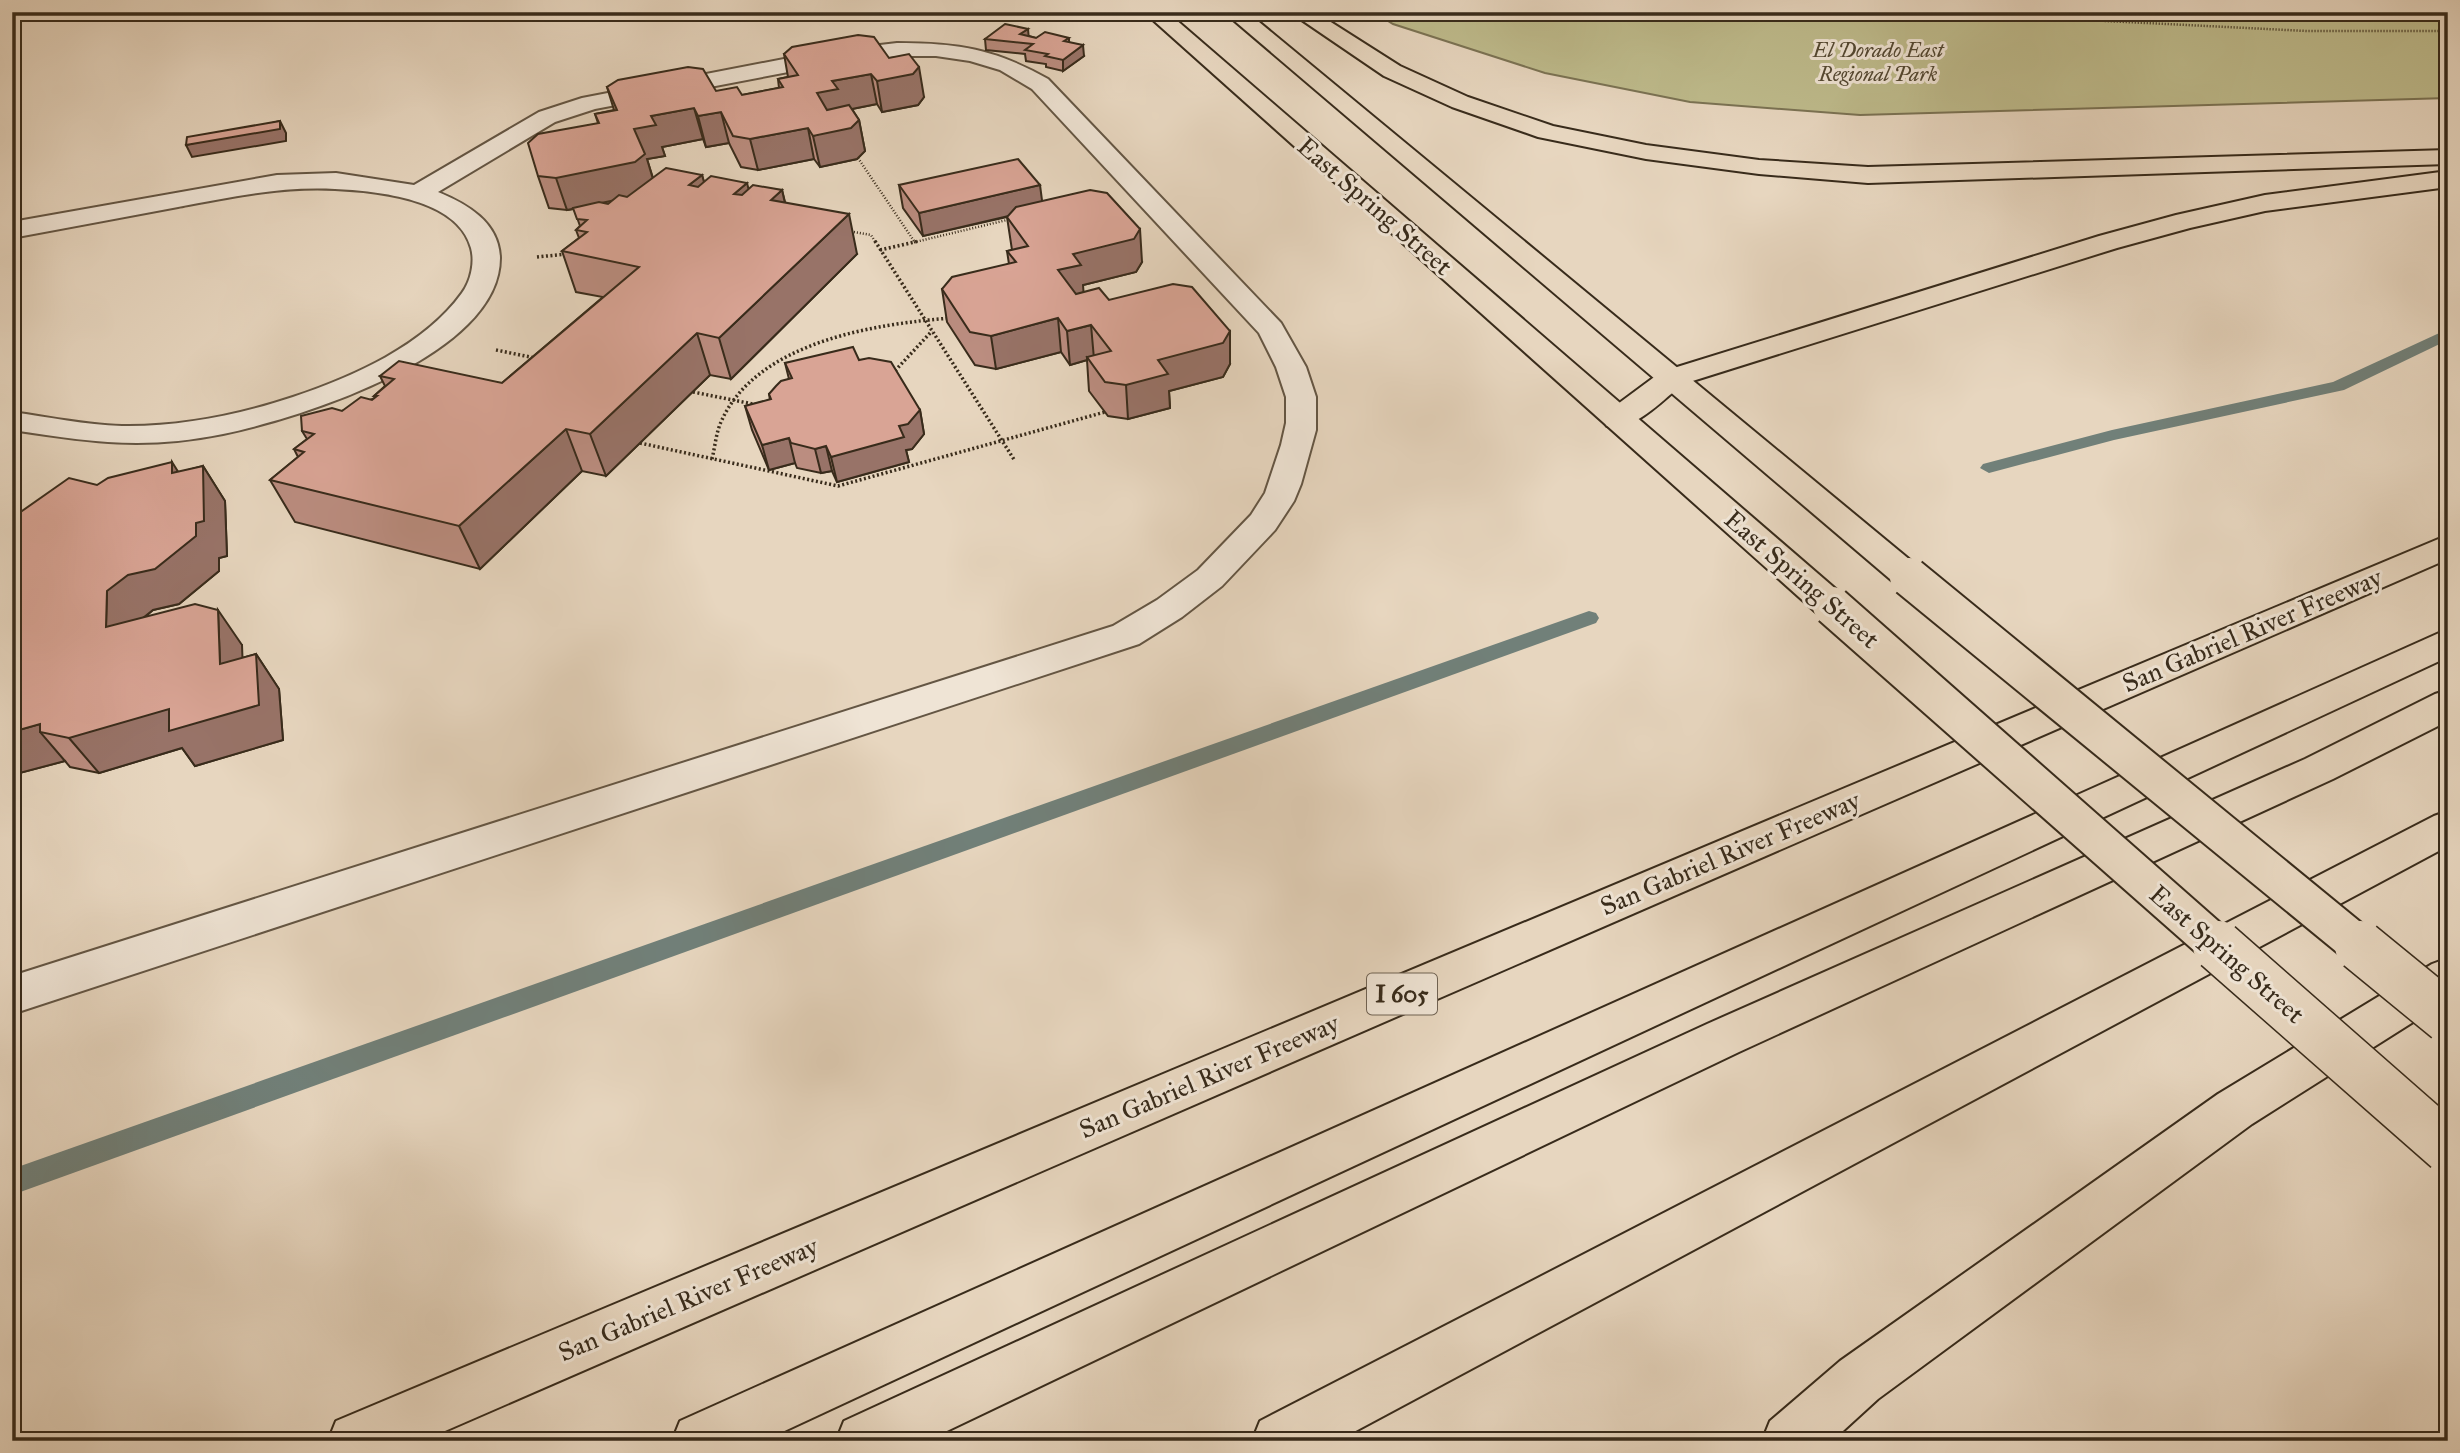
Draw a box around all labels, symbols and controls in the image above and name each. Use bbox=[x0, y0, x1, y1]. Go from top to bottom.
park label: El Dorado East Regional Park bbox=[1812, 37, 1945, 87]
street label: East Spring Street bbox=[1291, 130, 1459, 282]
street label: East Spring Street bbox=[1718, 503, 1886, 655]
street label: San Gabriel River Freeway bbox=[2117, 560, 2388, 699]
street label: San Gabriel River Freeway bbox=[1595, 783, 1866, 922]
street label: East Spring Street bbox=[2143, 878, 2311, 1030]
road number: I 605 bbox=[1367, 974, 1437, 1014]
street label: San Gabriel River Freeway bbox=[1074, 1006, 1345, 1145]
street label: San Gabriel River Freeway bbox=[553, 1229, 824, 1368]

